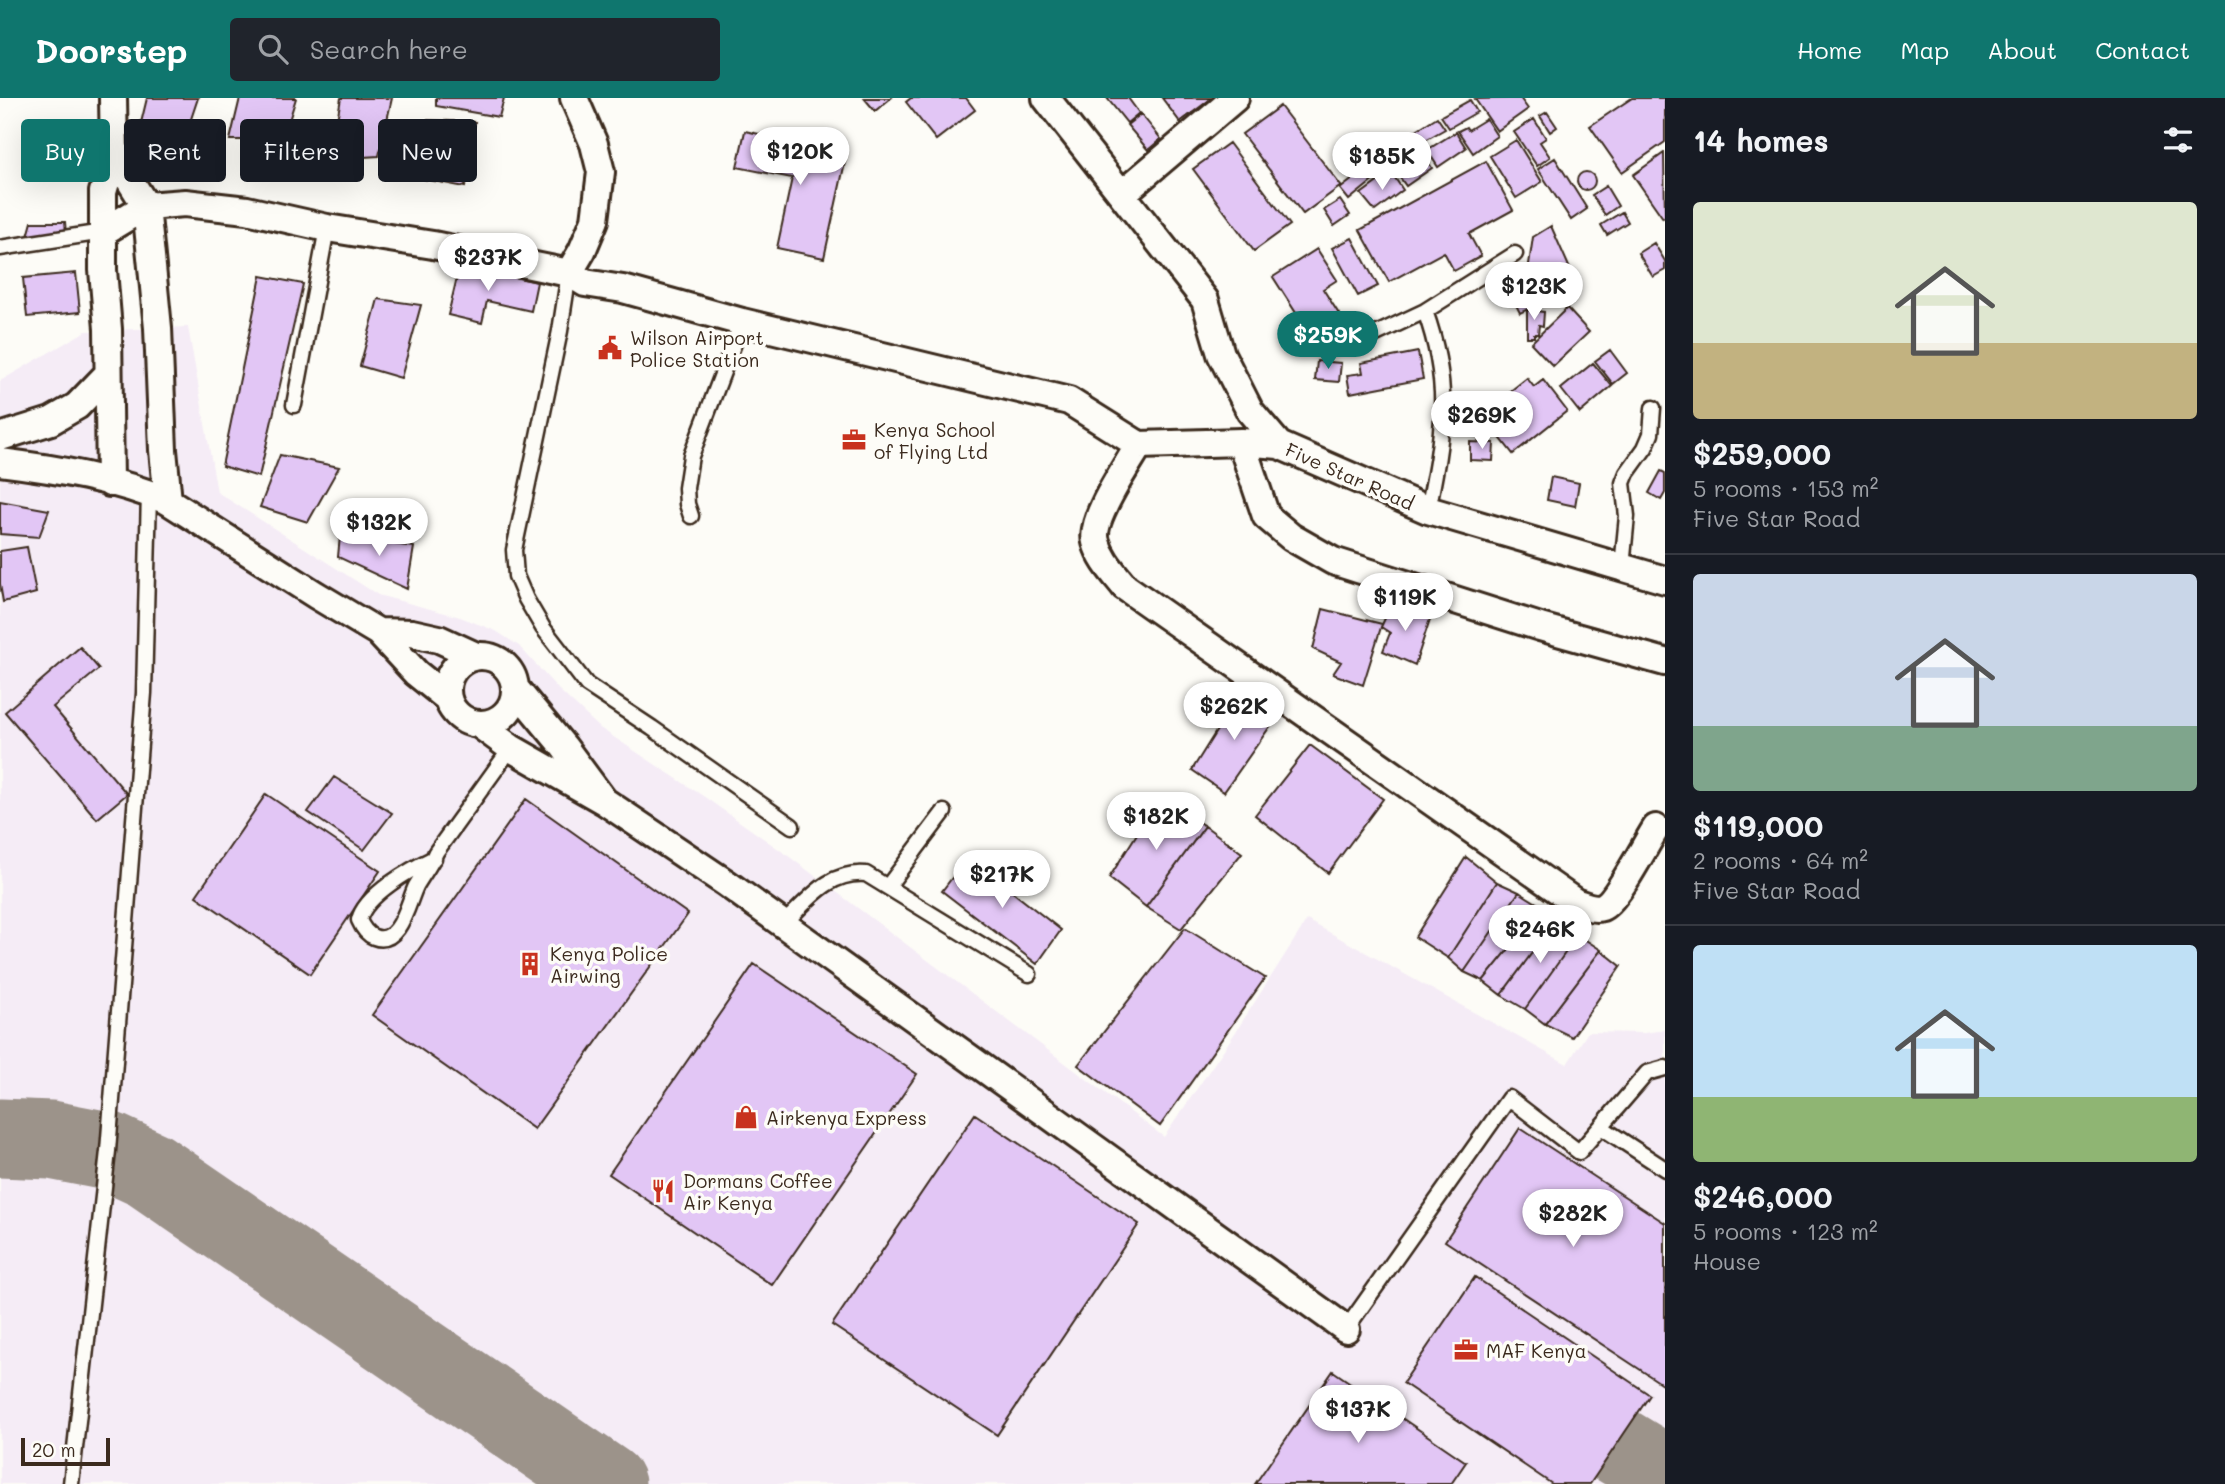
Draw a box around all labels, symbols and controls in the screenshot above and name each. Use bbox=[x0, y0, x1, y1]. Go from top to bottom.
search box bbox=[230, 18, 720, 81]
text: Doorstep bbox=[35, 28, 188, 71]
icon: search bbox=[254, 30, 292, 68]
text: Search here bbox=[310, 32, 468, 66]
text: Home bbox=[1797, 34, 1862, 65]
text: Map bbox=[1900, 34, 1949, 65]
text: About bbox=[1987, 34, 2057, 65]
text: Contact bbox=[2095, 34, 2190, 65]
chip: Buy bbox=[21, 119, 110, 182]
chip: Rent bbox=[124, 119, 226, 182]
chip: Filters bbox=[240, 119, 364, 182]
chip: New bbox=[378, 119, 477, 182]
text: 14 homes bbox=[1693, 120, 1829, 160]
icon: filters bbox=[2159, 121, 2197, 159]
pin: $120K bbox=[751, 127, 849, 187]
pin: $185K bbox=[1333, 132, 1431, 192]
text: $120K bbox=[766, 135, 834, 165]
text: $185K bbox=[1348, 140, 1416, 170]
pin: $237K bbox=[439, 234, 537, 293]
text: $237K bbox=[454, 241, 522, 271]
icon: home bbox=[1882, 248, 2008, 374]
pin: $123K bbox=[1485, 262, 1583, 322]
text: $123K bbox=[1501, 270, 1567, 300]
pin: $259K bbox=[1279, 312, 1377, 371]
text: $259K bbox=[1293, 319, 1363, 349]
place label: Wilson Airport Police Station bbox=[630, 325, 764, 372]
public building icon: Wilson Airport Police Station bbox=[596, 334, 624, 362]
pin: $269K bbox=[1433, 392, 1531, 451]
text: $269K bbox=[1447, 399, 1517, 429]
place label: Kenya School of Flying Ltd bbox=[874, 417, 996, 464]
office icon: Kenya School of Flying Ltd bbox=[840, 426, 868, 454]
text: $259,000 bbox=[1693, 433, 1831, 473]
street label: Five Star Road bbox=[1282, 436, 1418, 516]
text: 5 rooms · 153 m² bbox=[1693, 473, 1878, 503]
pin: $132K bbox=[330, 498, 428, 558]
text: Five Star Road bbox=[1693, 503, 1860, 533]
text: $132K bbox=[346, 506, 412, 536]
pin: $119K bbox=[1356, 574, 1454, 633]
text: $119K bbox=[1373, 581, 1437, 611]
icon: home bbox=[1882, 620, 2008, 746]
pin: $262K bbox=[1185, 682, 1283, 742]
text: $262K bbox=[1200, 690, 1268, 720]
pin: $182K bbox=[1107, 792, 1205, 852]
text: $182K bbox=[1123, 800, 1189, 830]
text: $119,000 bbox=[1693, 805, 1823, 845]
text: 2 rooms · 64 m² bbox=[1693, 845, 1868, 875]
pin: $217K bbox=[953, 850, 1051, 910]
text: $217K bbox=[969, 858, 1035, 888]
text: Five Star Road bbox=[1693, 875, 1860, 905]
pin: $246K bbox=[1491, 906, 1589, 965]
text: $246K bbox=[1505, 913, 1575, 943]
place label: Kenya Police Airwing bbox=[550, 941, 668, 988]
building icon: Kenya Police Airwing bbox=[516, 950, 544, 978]
icon: home bbox=[1882, 991, 2008, 1117]
shop icon: Airkenya Express bbox=[732, 1103, 760, 1131]
place label: Airkenya Express bbox=[766, 1105, 927, 1130]
place label: Dormans Coffee Air Kenya bbox=[683, 1168, 833, 1215]
text: $246,000 bbox=[1693, 1176, 1833, 1216]
restaurant icon: Dormans Coffee Air Kenya bbox=[649, 1177, 677, 1205]
pin: $282K bbox=[1524, 1190, 1622, 1249]
text: $282K bbox=[1538, 1197, 1608, 1227]
text: 5 rooms · 123 m² bbox=[1693, 1216, 1878, 1246]
text: House bbox=[1693, 1246, 1761, 1276]
office icon: MAF Kenya bbox=[1452, 1336, 1480, 1364]
place label: MAF Kenya bbox=[1486, 1338, 1587, 1363]
pin: $137K bbox=[1309, 1386, 1407, 1445]
text: $137K bbox=[1325, 1393, 1391, 1423]
scale bar bbox=[21, 1435, 110, 1467]
text: 20 m bbox=[32, 1437, 76, 1462]

